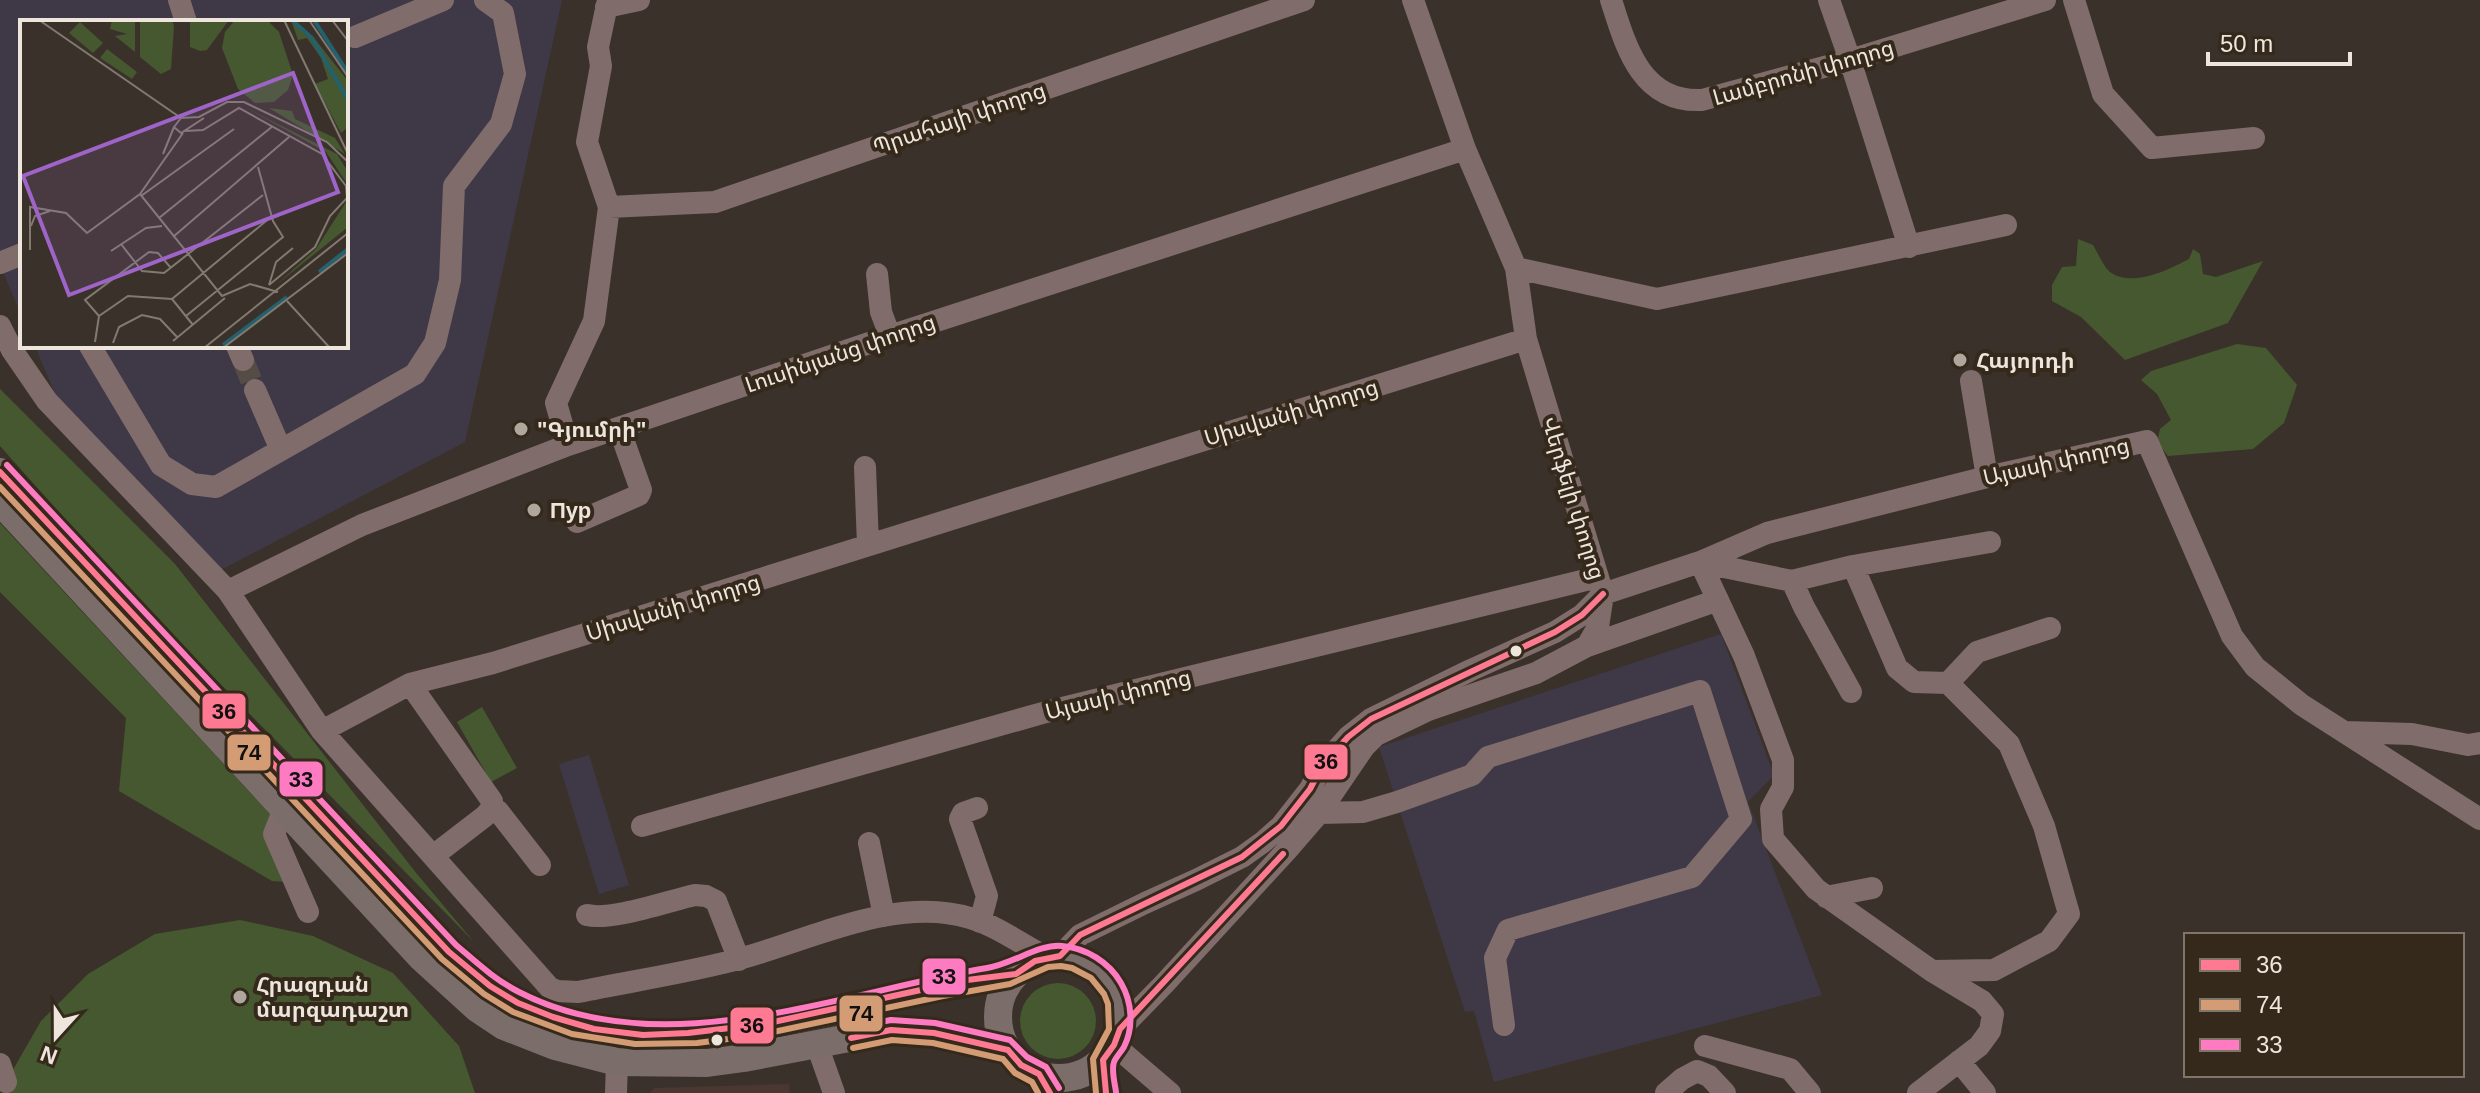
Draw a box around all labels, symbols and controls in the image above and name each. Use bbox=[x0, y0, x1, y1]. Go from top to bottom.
scale bar bbox=[2208, 16, 2350, 66]
inset map bbox=[20, 20, 348, 348]
text: 50 m bbox=[2220, 30, 2273, 57]
street label: Լամբրոնի փողոց bbox=[1710, 35, 1896, 110]
street label: Պրահայի փողոց bbox=[869, 77, 1049, 160]
street label: Լուսինյանց փողոց bbox=[742, 309, 939, 398]
place label: Հայորդի bbox=[1976, 348, 2075, 373]
marker: Հայորդի bbox=[1951, 351, 1969, 369]
street label: Սիսվանի փողոց bbox=[1201, 374, 1381, 451]
street label: Վերֆելի փողոց bbox=[1537, 414, 1610, 583]
place label: "Գյումրի" bbox=[537, 417, 647, 442]
marker: "Գյումրի" bbox=[512, 420, 530, 438]
street label: Այասի փողոց bbox=[1981, 433, 2132, 490]
place label: Пур bbox=[550, 498, 591, 523]
marker: Пур bbox=[525, 501, 543, 519]
street label: Սիսվանի փողոց bbox=[583, 569, 763, 646]
unlabelled marker bbox=[1508, 643, 1524, 659]
street label: Այասի փողոց bbox=[1043, 664, 1194, 725]
line badge: 36 bbox=[201, 692, 247, 730]
text: 36 bbox=[212, 699, 236, 724]
line badge: 74 bbox=[226, 733, 272, 772]
text: 74 bbox=[237, 740, 262, 765]
line badge: 36 bbox=[1303, 743, 1349, 781]
text: 36 bbox=[1314, 749, 1338, 774]
line badge: 33 bbox=[278, 760, 324, 798]
text: 33 bbox=[289, 767, 313, 792]
legend bbox=[2184, 933, 2464, 1077]
text: 36 bbox=[2256, 951, 2283, 978]
line badge: 33 bbox=[921, 957, 967, 996]
text: 33 bbox=[932, 964, 956, 989]
place label: Հրազդան մարզադաշտ bbox=[256, 972, 409, 1022]
marker: Հրազդան մարզադաշտ bbox=[231, 988, 249, 1006]
text: 74 bbox=[2256, 991, 2283, 1018]
line badge: 74 bbox=[838, 994, 884, 1033]
north arrow bbox=[16, 997, 96, 1077]
text: 74 bbox=[849, 1001, 874, 1026]
line badge: 36 bbox=[729, 1006, 775, 1045]
text: 36 bbox=[740, 1013, 764, 1038]
text: 33 bbox=[2256, 1031, 2283, 1058]
unlabelled marker bbox=[709, 1032, 725, 1048]
text: N bbox=[37, 1041, 61, 1070]

